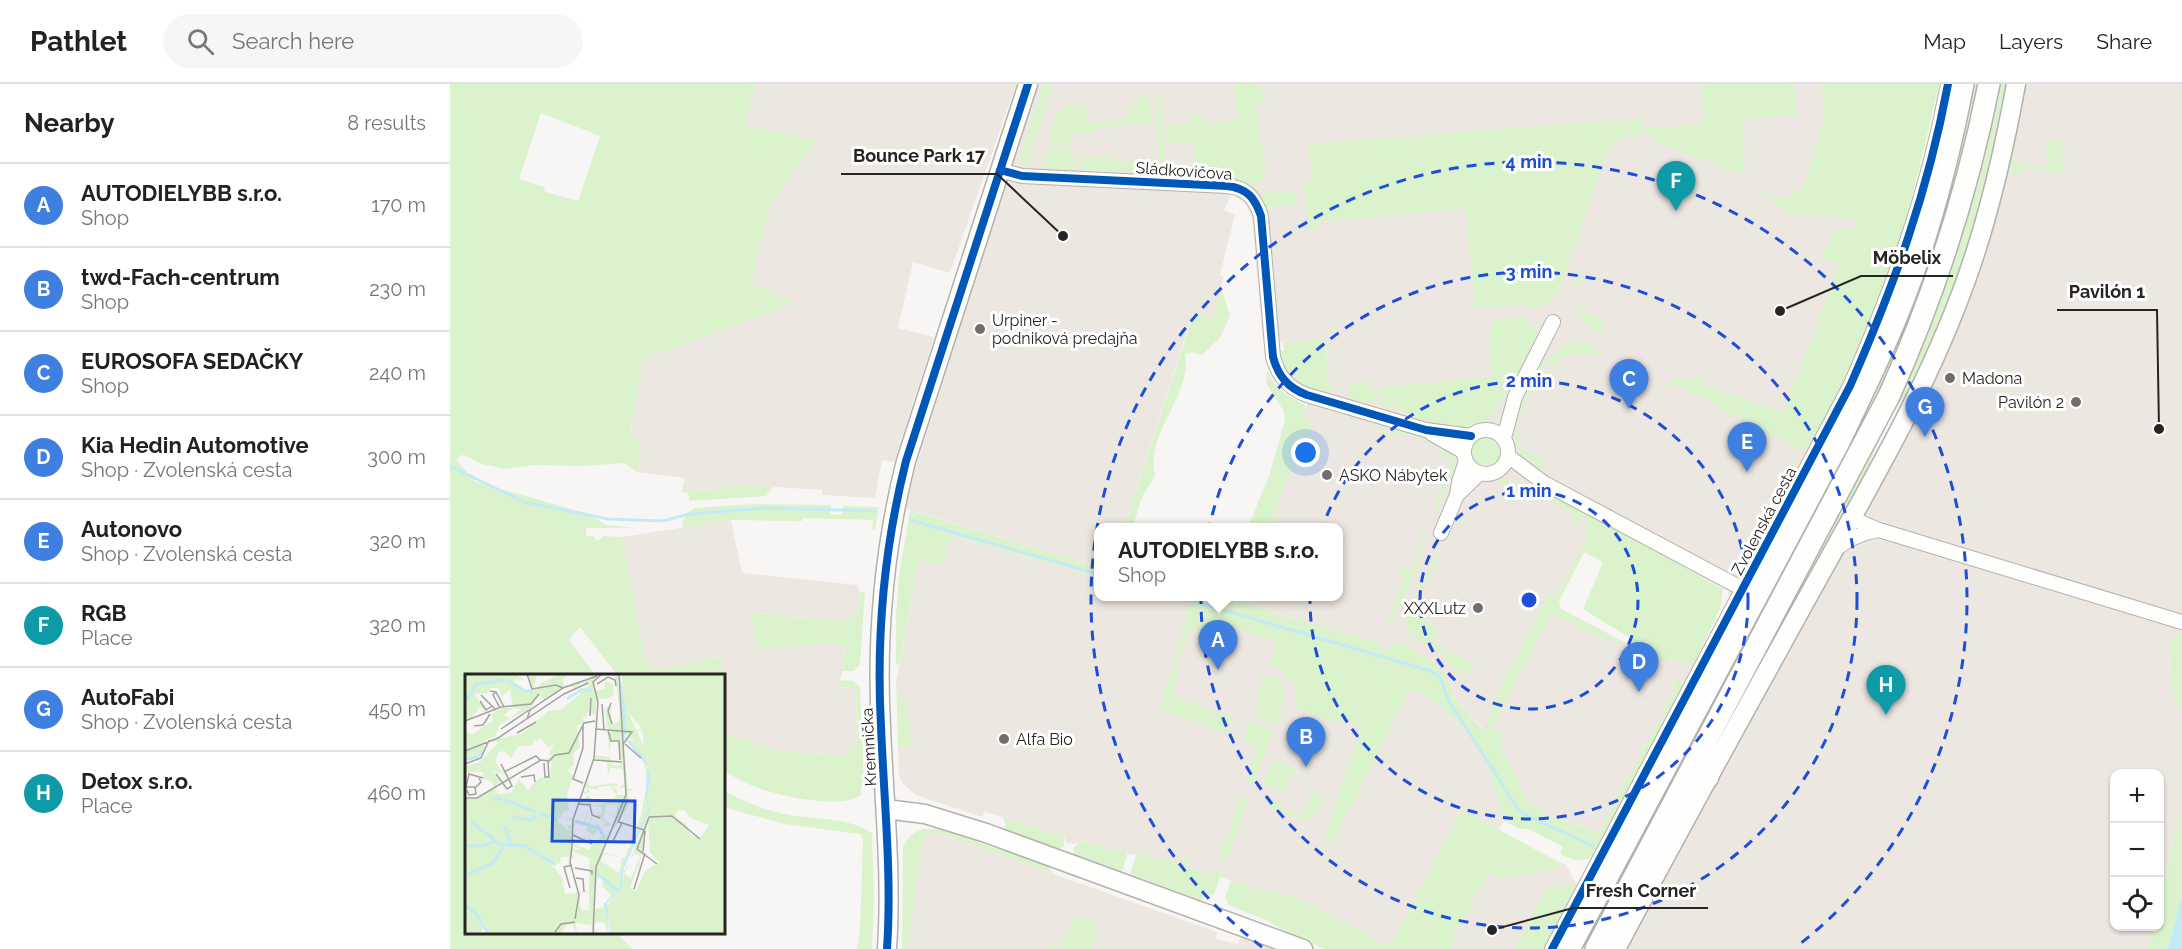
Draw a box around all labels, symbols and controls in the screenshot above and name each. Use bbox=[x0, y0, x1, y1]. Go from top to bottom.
search box bbox=[163, 14, 583, 68]
text: Pathlet bbox=[30, 25, 127, 58]
icon: search bbox=[184, 25, 217, 58]
text: Search here bbox=[232, 28, 354, 54]
text: Map bbox=[1923, 29, 1966, 54]
text: Layers bbox=[1999, 29, 2063, 54]
text: Share bbox=[2096, 29, 2152, 54]
text: Nearby bbox=[24, 108, 114, 138]
text: 8 results bbox=[347, 111, 426, 135]
callout: Bounce Park 17 bbox=[841, 138, 997, 174]
text: Bounce Park 17 bbox=[853, 145, 986, 166]
text: 4 min bbox=[1506, 151, 1552, 172]
street label: Sládkovičova bbox=[1135, 158, 1233, 184]
pin: F bbox=[1656, 162, 1696, 211]
text: AUTODIELYBB s.r.o. bbox=[81, 180, 282, 206]
text: A bbox=[37, 193, 50, 217]
text: 170 m bbox=[371, 193, 426, 217]
text: Shop bbox=[81, 206, 129, 230]
callout: Möbelix bbox=[1861, 240, 1953, 276]
text: Möbelix bbox=[1873, 247, 1942, 268]
text: 3 min bbox=[1506, 261, 1552, 282]
text: twd-Fach-centrum bbox=[81, 264, 280, 290]
callout: Pavilón 1 bbox=[2057, 274, 2157, 310]
text: B bbox=[37, 277, 50, 301]
text: 230 m bbox=[369, 277, 426, 301]
text: Pavilón 1 bbox=[2069, 281, 2145, 302]
text: Shop bbox=[81, 290, 129, 314]
place label: Urpiner - podniková predajňa bbox=[992, 311, 1138, 348]
marker: Urpiner - podniková predajňa bbox=[973, 322, 987, 336]
text: EUROSOFA SEDAČKY bbox=[81, 348, 303, 374]
pin: C bbox=[1610, 360, 1648, 409]
text: C bbox=[37, 361, 50, 385]
text: 240 m bbox=[369, 361, 426, 385]
place label: Madona bbox=[1962, 369, 2022, 388]
text: 2 min bbox=[1506, 370, 1552, 391]
marker: Madona bbox=[1943, 371, 1957, 385]
text: Shop bbox=[81, 374, 129, 398]
pin: G bbox=[1906, 388, 1944, 437]
place label: Pavilón 2 bbox=[1998, 393, 2064, 412]
marker: Pavilón 2 bbox=[2069, 395, 2083, 409]
pin: E bbox=[1728, 422, 1766, 472]
text: Kia Hedin Automotive bbox=[81, 432, 309, 458]
your location bbox=[1291, 438, 1320, 467]
text: D bbox=[36, 445, 51, 469]
text: 300 m bbox=[367, 445, 426, 469]
text: Shop · Zvolenská cesta bbox=[81, 458, 292, 482]
street label: Zvolenská cesta bbox=[1728, 464, 1800, 578]
place label: ASKO Nábytek bbox=[1339, 466, 1448, 485]
marker: ASKO Nábytek bbox=[1320, 468, 1334, 482]
text: 1 min bbox=[1506, 480, 1552, 501]
text: Autonovo bbox=[81, 516, 182, 542]
popup bbox=[1094, 523, 1343, 601]
text: E bbox=[37, 529, 50, 553]
text: 320 m bbox=[369, 529, 426, 553]
text: AUTODIELYBB s.r.o. bbox=[1118, 537, 1319, 563]
text: Shop · Zvolenská cesta bbox=[81, 542, 292, 566]
text: Shop bbox=[1118, 563, 1166, 587]
centre of rings bbox=[1519, 590, 1539, 610]
place label: XXXLutz bbox=[1404, 599, 1466, 618]
text: RGB bbox=[81, 600, 126, 626]
marker: XXXLutz bbox=[1471, 601, 1485, 615]
text: F bbox=[38, 613, 49, 637]
text: 320 m bbox=[369, 613, 426, 637]
pin: A bbox=[1198, 620, 1238, 670]
text: Place bbox=[81, 626, 132, 650]
pin: D bbox=[1620, 642, 1658, 692]
pin: H bbox=[1866, 666, 1906, 715]
inset map bbox=[465, 674, 724, 934]
text: AutoFabi bbox=[81, 684, 174, 710]
text: G bbox=[36, 697, 51, 721]
text: 450 m bbox=[368, 697, 426, 721]
street label: Kremnička bbox=[857, 707, 881, 787]
text: Shop · Zvolenská cesta bbox=[81, 710, 292, 734]
pin: B bbox=[1286, 718, 1326, 767]
place label: Alfa Bio bbox=[1016, 730, 1073, 749]
marker: Alfa Bio bbox=[997, 732, 1011, 746]
text: Detox s.r.o. bbox=[81, 768, 193, 794]
map controls bbox=[2110, 769, 2164, 931]
button: + bbox=[2110, 769, 2164, 823]
text: H bbox=[36, 781, 51, 805]
text: 460 m bbox=[367, 781, 426, 805]
text: Place bbox=[81, 794, 132, 818]
button: − bbox=[2110, 823, 2164, 877]
callout: Fresh Corner bbox=[1573, 872, 1708, 908]
button: locate bbox=[2110, 877, 2164, 931]
text: Fresh Corner bbox=[1586, 880, 1696, 901]

